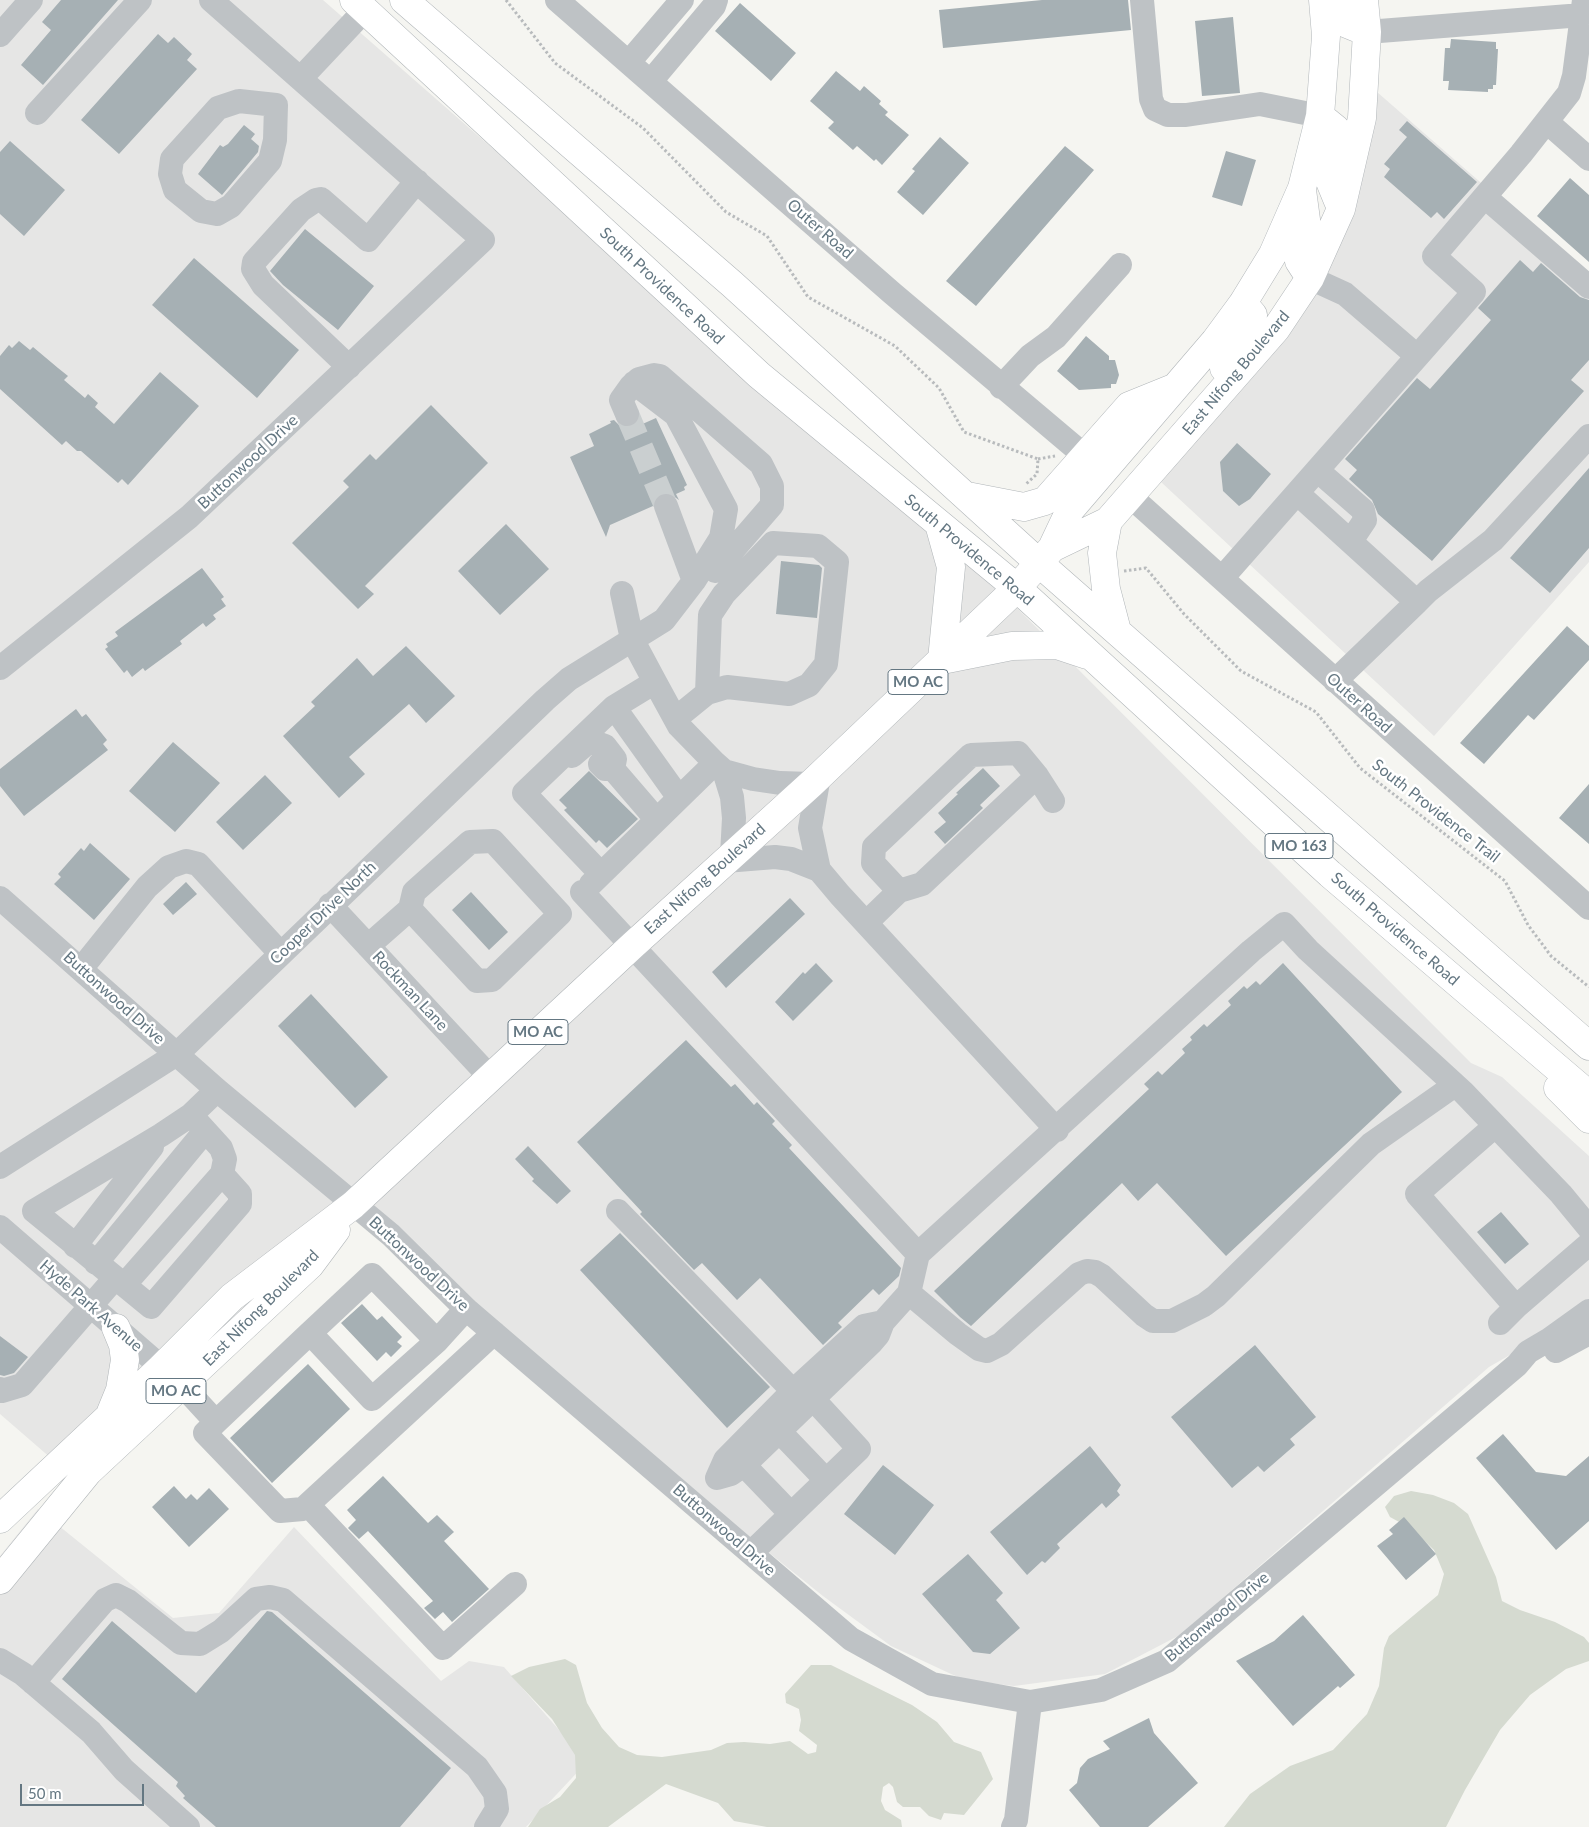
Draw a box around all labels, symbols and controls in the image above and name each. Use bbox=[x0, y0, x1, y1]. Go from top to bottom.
street label: Outer Road bbox=[783, 195, 857, 263]
street label: South Providence Road bbox=[596, 223, 728, 349]
street label: East Nifong Boulevard bbox=[1178, 307, 1294, 439]
street label: Buttonwood Drive bbox=[194, 411, 302, 513]
street label: South Providence Road bbox=[900, 490, 1038, 610]
street label: Outer Road bbox=[1322, 669, 1396, 737]
road number: MO AC bbox=[888, 670, 948, 694]
street label: South Providence Trail bbox=[1368, 755, 1504, 867]
street label: East Nifong Boulevard bbox=[640, 820, 770, 938]
road number: MO 163 bbox=[1265, 834, 1333, 858]
street label: Cooper Drive North bbox=[266, 858, 380, 968]
street label: South Providence Road bbox=[1327, 868, 1463, 990]
street label: Buttonwood Drive bbox=[59, 947, 169, 1049]
street label: Rockman Lane bbox=[368, 947, 452, 1035]
road number: MO AC bbox=[508, 1020, 568, 1044]
street label: Buttonwood Drive bbox=[365, 1213, 473, 1315]
street label: East Nifong Boulevard bbox=[199, 1246, 323, 1370]
street label: Hyde Park Avenue bbox=[36, 1256, 146, 1356]
road number: MO AC bbox=[146, 1378, 206, 1404]
street label: Buttonwood Drive bbox=[669, 1480, 779, 1580]
street label: Buttonwood Drive bbox=[1161, 1568, 1273, 1666]
scale bar bbox=[22, 1774, 146, 1806]
text: 50 m bbox=[28, 1784, 62, 1802]

